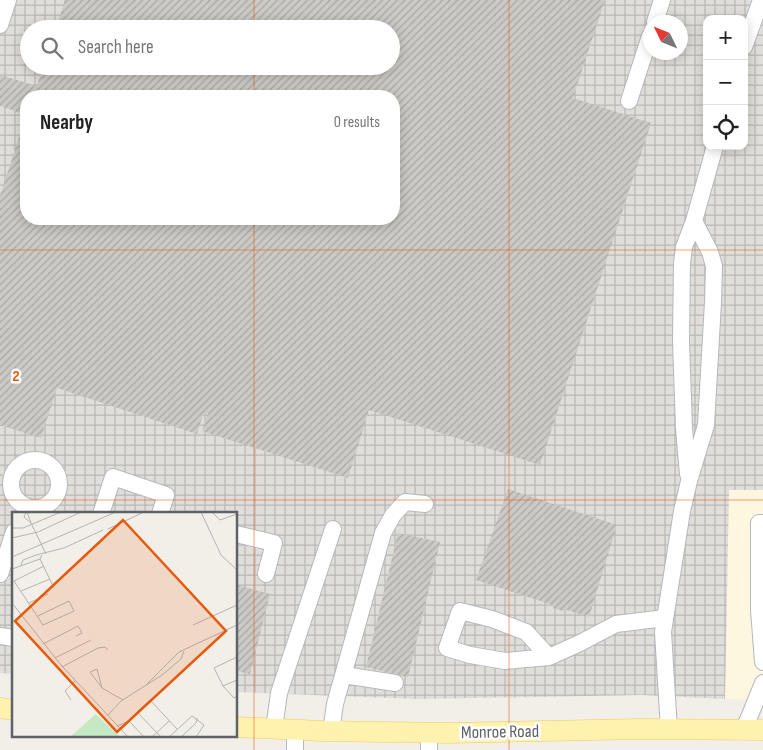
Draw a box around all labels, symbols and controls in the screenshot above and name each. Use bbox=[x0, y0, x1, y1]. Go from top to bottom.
north arrow bbox=[643, 15, 688, 60]
map controls bbox=[703, 15, 748, 150]
button: + bbox=[703, 15, 748, 60]
search box bbox=[20, 20, 400, 75]
icon: search bbox=[38, 34, 66, 62]
text: Search here bbox=[78, 36, 154, 59]
button: − bbox=[703, 60, 748, 105]
button: locate bbox=[703, 105, 748, 150]
text: Nearby bbox=[40, 110, 93, 135]
text: 0 results bbox=[334, 113, 380, 132]
text: 2 bbox=[12, 367, 20, 386]
inset map bbox=[12, 512, 238, 738]
street label: Monroe Road bbox=[461, 721, 539, 743]

